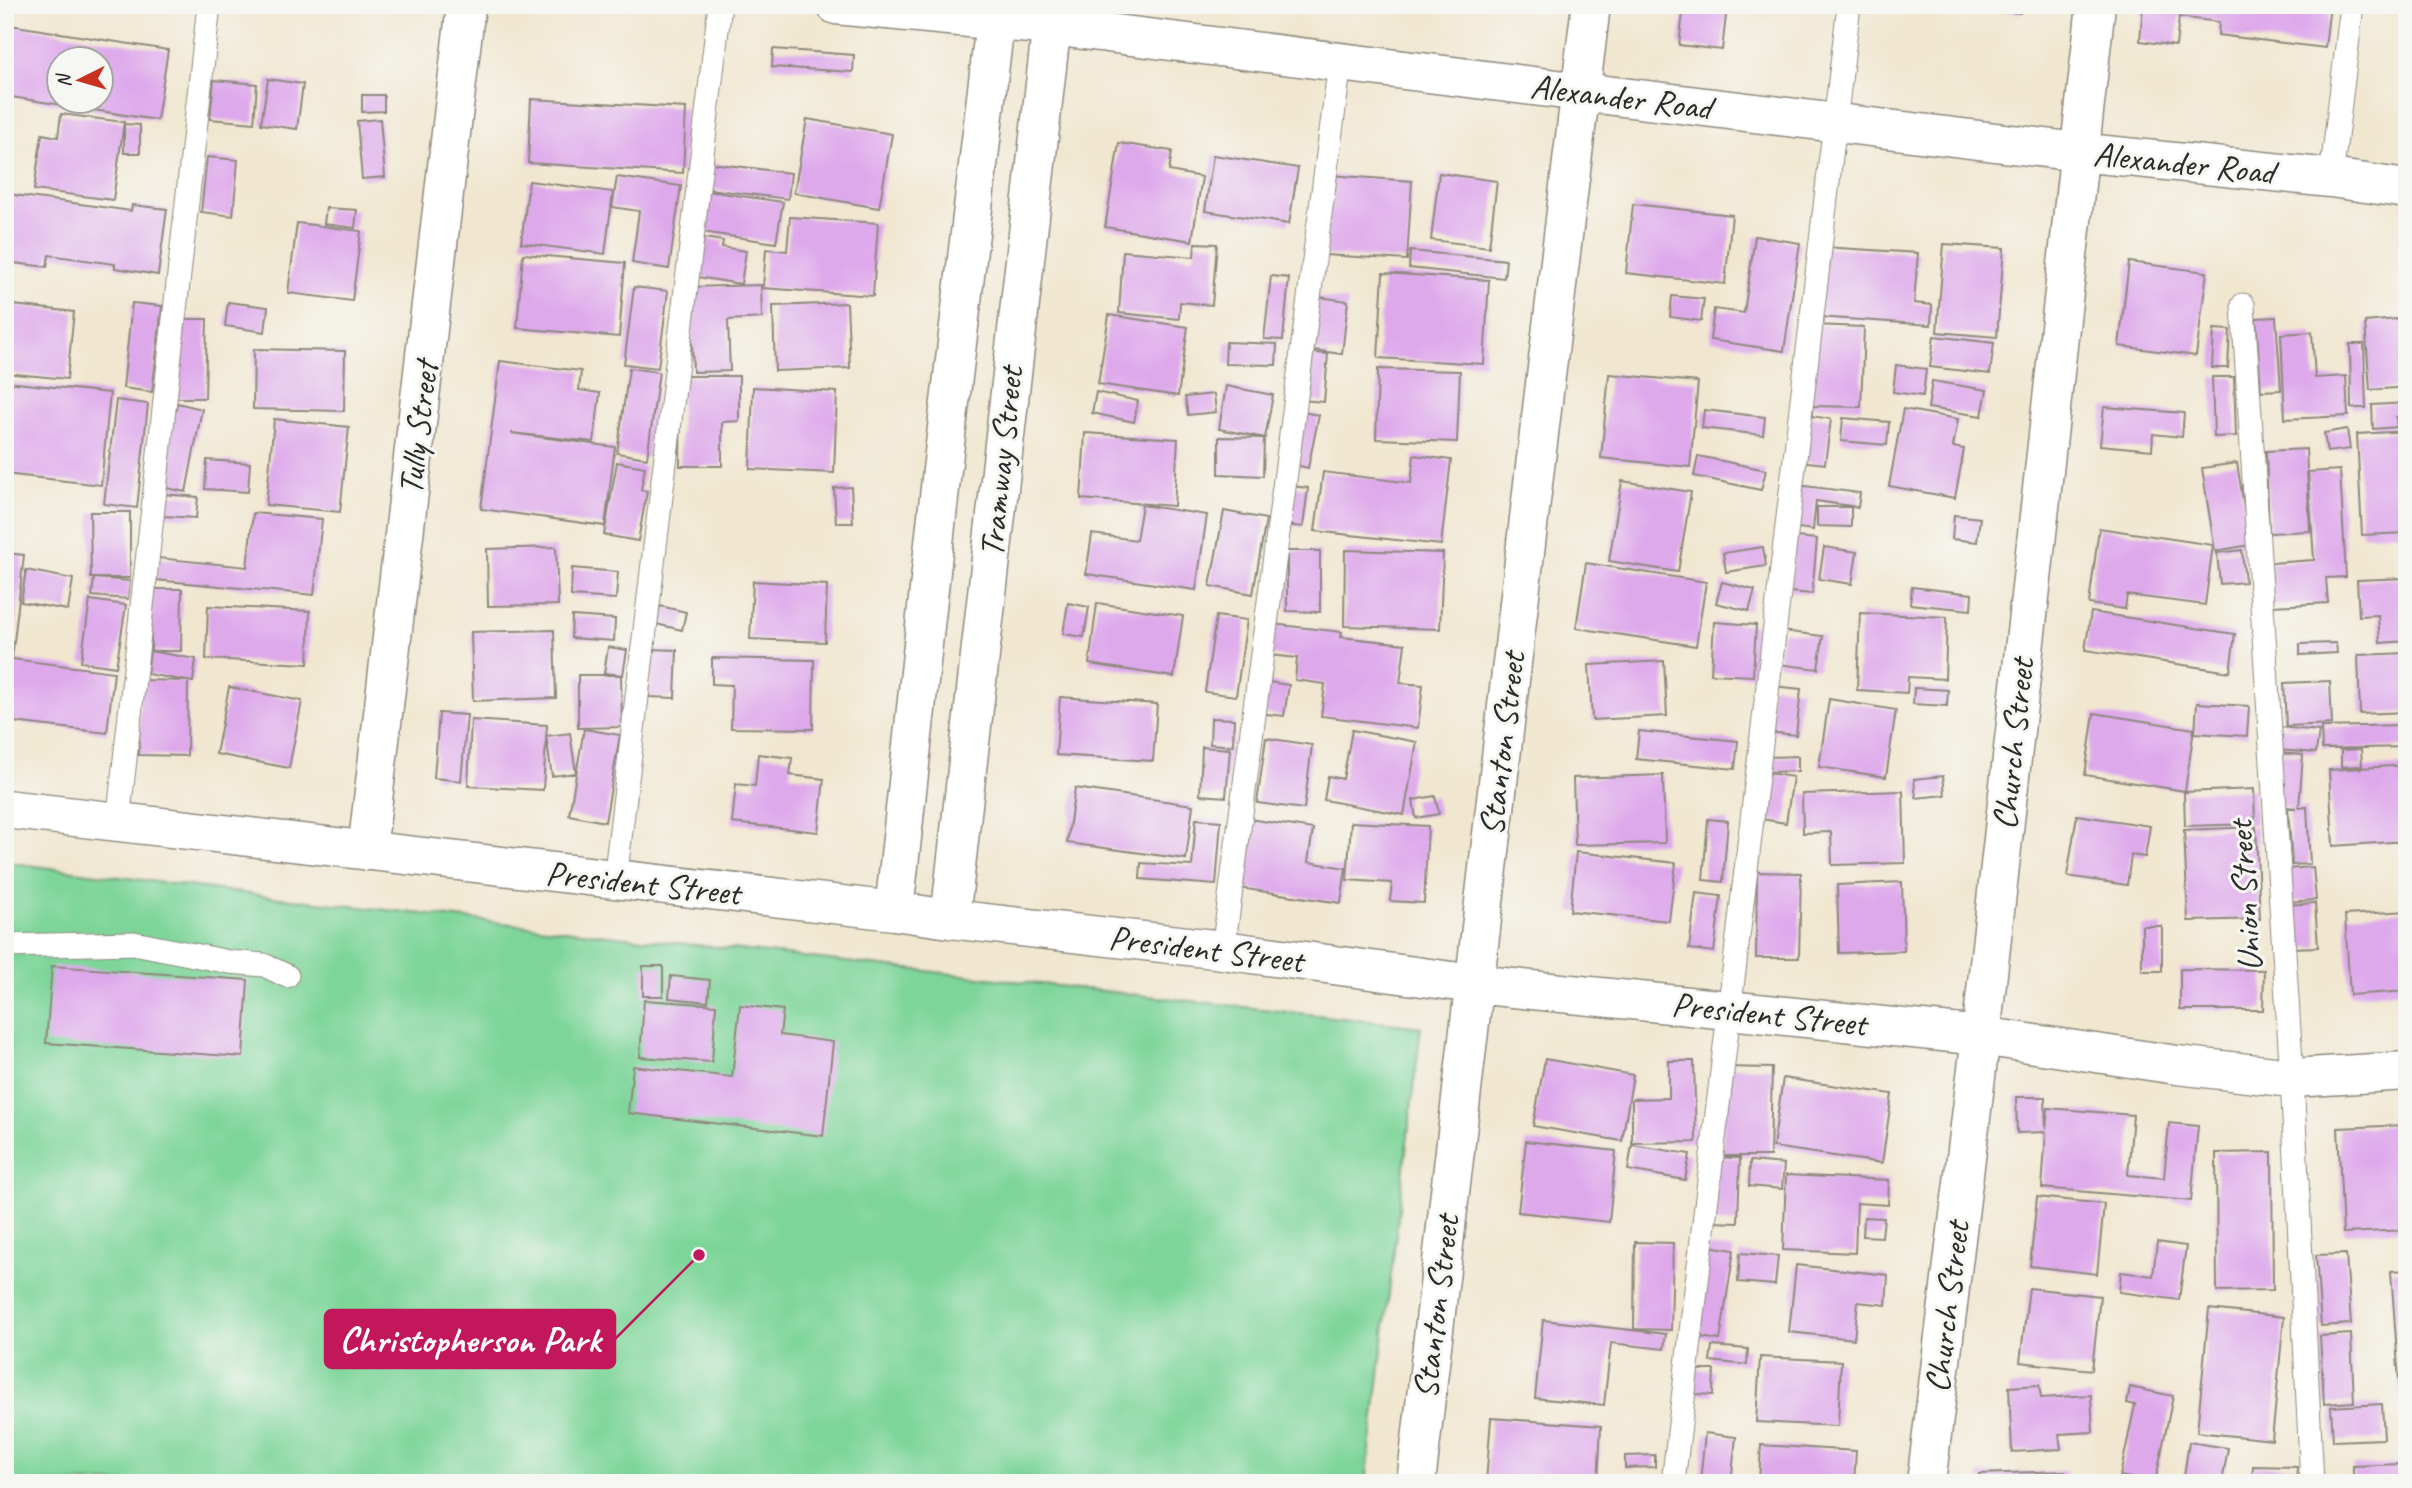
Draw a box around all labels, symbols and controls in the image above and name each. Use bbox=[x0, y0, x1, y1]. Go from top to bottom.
north arrow bbox=[46, 46, 116, 116]
street label: Alexander Road bbox=[1528, 64, 1719, 131]
text: N bbox=[51, 71, 77, 88]
street label: Alexander Road bbox=[2091, 131, 2282, 195]
street label: Tully Street bbox=[388, 354, 449, 497]
street label: Tramway Street bbox=[969, 362, 1034, 559]
street label: Stanton Street bbox=[1468, 647, 1536, 838]
street label: Church Street bbox=[1982, 653, 2045, 832]
street label: Union Street bbox=[2217, 816, 2273, 973]
street label: President Street bbox=[544, 850, 746, 916]
street label: President Street bbox=[1106, 915, 1309, 984]
street label: President Street bbox=[1670, 981, 1872, 1047]
street label: Stanton Street bbox=[1402, 1210, 1470, 1401]
street label: Church Street bbox=[1914, 1216, 1980, 1395]
callout: Christopherson Park bbox=[325, 1310, 615, 1368]
text: Christopherson Park bbox=[339, 1316, 604, 1363]

